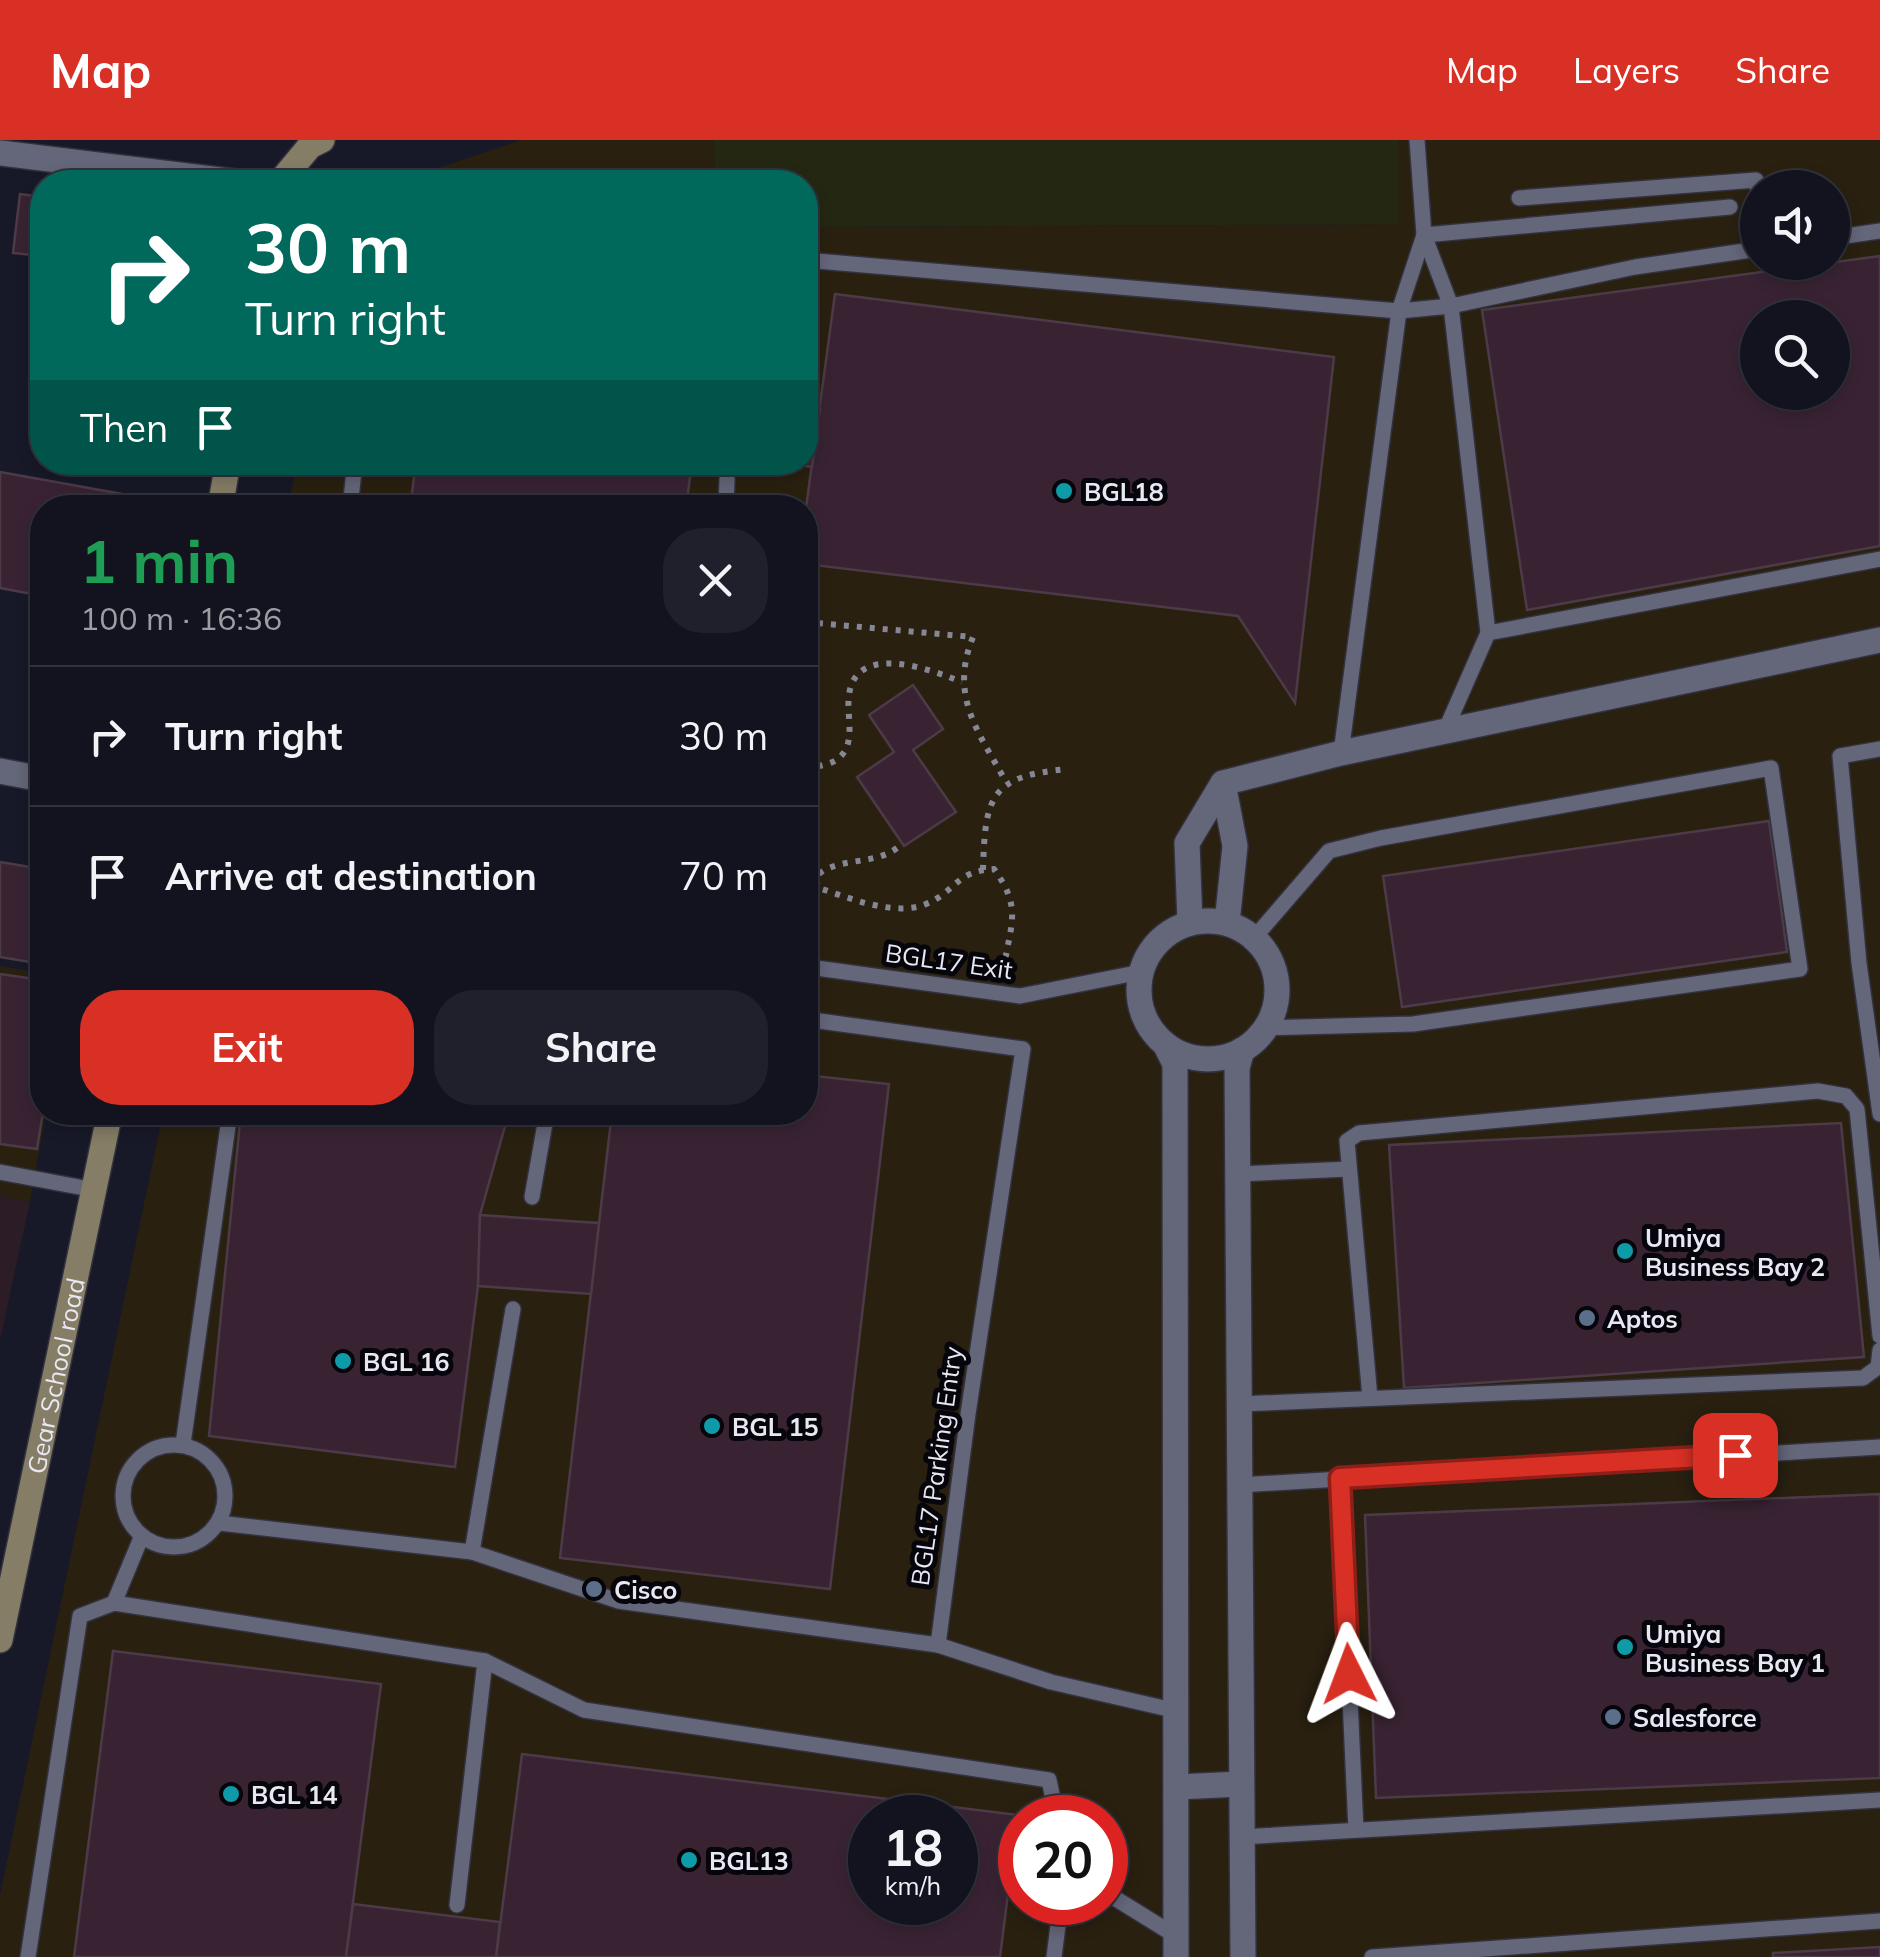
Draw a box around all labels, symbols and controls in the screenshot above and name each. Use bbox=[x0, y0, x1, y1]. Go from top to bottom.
text: Map bbox=[50, 40, 151, 100]
text: Map bbox=[1446, 48, 1518, 92]
text: Layers bbox=[1573, 48, 1680, 92]
text: Share bbox=[1735, 48, 1830, 92]
map controls bbox=[1740, 170, 1850, 410]
button: sound bbox=[1740, 170, 1850, 280]
text: 30 m bbox=[245, 203, 411, 291]
icon: right bbox=[80, 210, 210, 340]
text: Turn right bbox=[245, 290, 446, 346]
button: search bbox=[1740, 300, 1850, 410]
icon: arrive bbox=[188, 400, 243, 455]
text: Then bbox=[80, 404, 168, 452]
place label: BGL18 bbox=[1084, 476, 1164, 507]
marker: BGL18 bbox=[1053, 480, 1075, 502]
text: 1 min bbox=[80, 523, 238, 598]
button: close bbox=[663, 528, 768, 633]
text: 100 m · 16:36 bbox=[80, 598, 282, 638]
icon: right bbox=[80, 709, 135, 764]
text: Turn right bbox=[165, 712, 342, 760]
text: 30 m bbox=[679, 712, 768, 760]
icon: arrive bbox=[80, 849, 135, 904]
text: Arrive at destination bbox=[165, 852, 537, 900]
text: 70 m bbox=[679, 852, 768, 900]
street label: BGL17 Exit bbox=[883, 937, 1015, 985]
button: Exit bbox=[80, 990, 414, 1105]
button: Share bbox=[434, 990, 768, 1105]
place label: Umiya Business Bay 2 bbox=[1645, 1222, 1825, 1282]
marker: Umiya Business Bay 2 bbox=[1614, 1240, 1636, 1262]
street label: Gear School road bbox=[20, 1275, 91, 1476]
place label: Aptos bbox=[1607, 1303, 1678, 1334]
marker: Aptos bbox=[1576, 1307, 1598, 1329]
street label: BGL17 Parking Entry bbox=[904, 1344, 968, 1588]
place label: BGL 16 bbox=[363, 1346, 450, 1377]
marker: BGL 16 bbox=[332, 1350, 354, 1372]
place label: BGL 15 bbox=[732, 1411, 819, 1442]
pin bbox=[1693, 1413, 1778, 1498]
marker: BGL 15 bbox=[701, 1415, 723, 1437]
icon: arrive bbox=[1708, 1428, 1763, 1483]
place label: Cisco bbox=[614, 1574, 677, 1605]
marker: Cisco bbox=[583, 1578, 605, 1600]
place label: Umiya Business Bay 1 bbox=[1645, 1618, 1825, 1678]
position arrow bbox=[1297, 1622, 1401, 1726]
marker: Umiya Business Bay 1 bbox=[1614, 1636, 1636, 1658]
place label: Salesforce bbox=[1633, 1702, 1757, 1733]
marker: Salesforce bbox=[1602, 1706, 1624, 1728]
place label: BGL 14 bbox=[251, 1779, 338, 1810]
marker: BGL 14 bbox=[220, 1783, 242, 1805]
speed limit sign: 20 bbox=[998, 1795, 1128, 1925]
text: 18 bbox=[883, 1816, 943, 1879]
place label: BGL13 bbox=[709, 1845, 789, 1876]
marker: BGL13 bbox=[678, 1849, 700, 1871]
text: km/h bbox=[885, 1870, 941, 1901]

